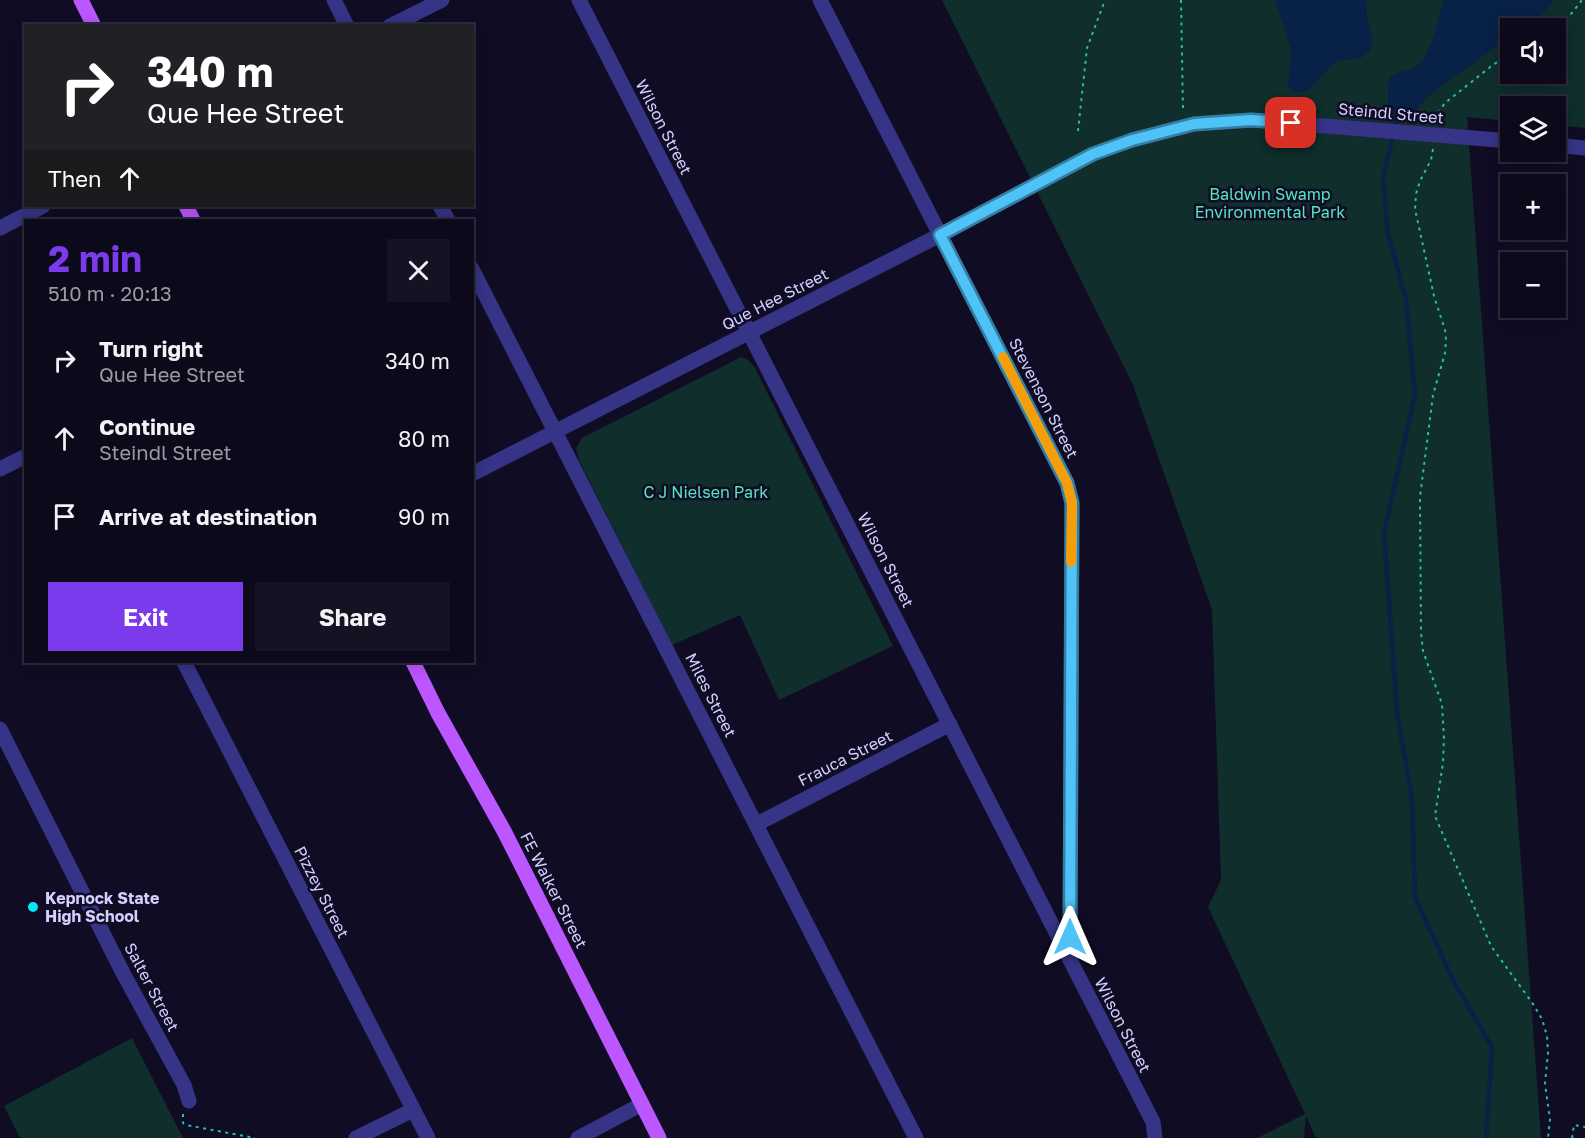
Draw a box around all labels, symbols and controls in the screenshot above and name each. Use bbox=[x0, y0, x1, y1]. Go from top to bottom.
map controls bbox=[1500, 18, 1566, 318]
button: sound bbox=[1500, 18, 1566, 84]
text: 340 m bbox=[147, 46, 273, 96]
icon: right bbox=[48, 48, 126, 126]
street label: Wilson Street bbox=[631, 76, 697, 178]
button: layers bbox=[1500, 96, 1566, 162]
text: Que Hee Street bbox=[147, 97, 344, 129]
pin bbox=[1265, 97, 1316, 148]
street label: Steindl Street bbox=[1337, 98, 1445, 128]
icon: arrive bbox=[1274, 106, 1307, 139]
icon: ahead bbox=[113, 162, 146, 195]
text: Then bbox=[48, 165, 101, 192]
button: + bbox=[1500, 174, 1566, 240]
park label: Baldwin Swamp Environmental Park bbox=[1195, 184, 1345, 222]
text: 2 min bbox=[48, 237, 142, 280]
button: close bbox=[387, 239, 450, 302]
button: − bbox=[1500, 252, 1566, 318]
street label: Que Hee Street bbox=[718, 264, 832, 334]
text: 510 m · 20:13 bbox=[48, 281, 172, 305]
text: Turn right bbox=[99, 335, 203, 362]
street label: Stevenson Street bbox=[1005, 335, 1083, 461]
icon: right bbox=[48, 344, 81, 377]
text: 340 m bbox=[385, 347, 450, 374]
text: Que Hee Street bbox=[99, 362, 245, 386]
text: Continue bbox=[99, 413, 195, 440]
icon: ahead bbox=[48, 422, 81, 455]
text: 80 m bbox=[398, 425, 450, 452]
text: Steindl Street bbox=[99, 440, 232, 464]
park label: C J Nielsen Park bbox=[644, 482, 768, 502]
icon: arrive bbox=[48, 500, 81, 533]
text: Arrive at destination bbox=[99, 503, 317, 530]
text: 90 m bbox=[398, 503, 450, 530]
street label: Wilson Street bbox=[853, 509, 919, 611]
button: Exit bbox=[48, 582, 243, 651]
button: Share bbox=[255, 582, 450, 651]
street label: Miles Street bbox=[681, 649, 741, 741]
street label: Frauca Street bbox=[794, 726, 896, 790]
street label: FE Walker Street bbox=[516, 829, 592, 951]
street label: Pizzey Street bbox=[290, 843, 354, 941]
place label: Kepnock State High School bbox=[45, 888, 159, 926]
marker: Kepnock State High School bbox=[26, 900, 40, 914]
position arrow bbox=[1038, 905, 1102, 969]
street label: Salter Street bbox=[120, 939, 184, 1035]
street label: Wilson Street bbox=[1090, 974, 1156, 1076]

